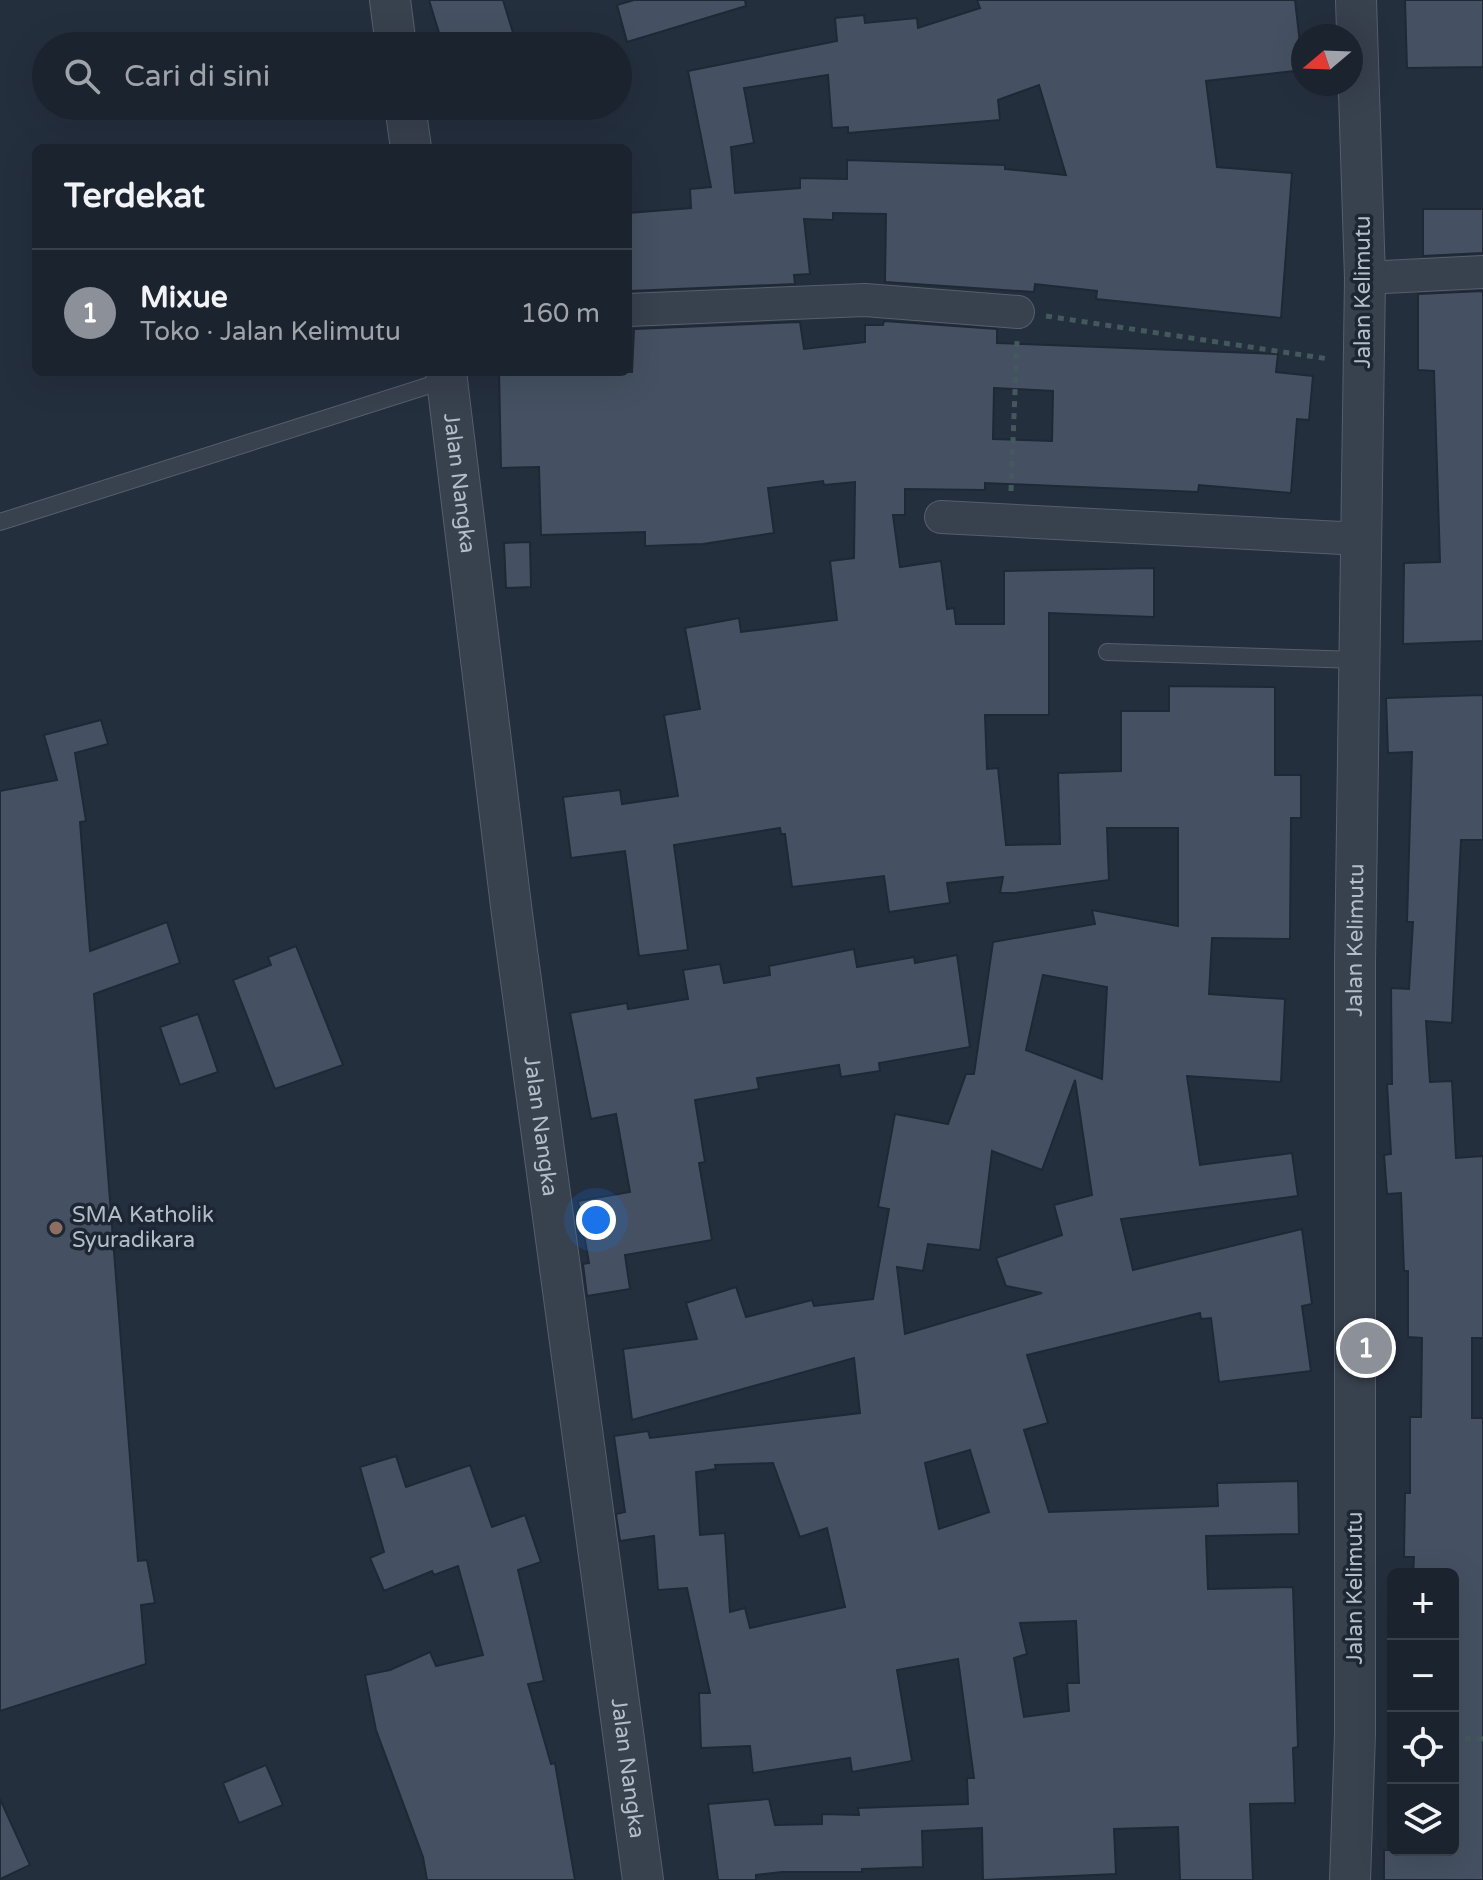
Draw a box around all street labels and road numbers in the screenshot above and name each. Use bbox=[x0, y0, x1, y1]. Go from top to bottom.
street label: Jalan Kelimutu bbox=[1350, 215, 1376, 369]
street label: Jalan Nangka bbox=[438, 412, 481, 555]
street label: Jalan Kelimutu bbox=[1342, 863, 1369, 1017]
street label: Jalan Nangka bbox=[518, 1054, 563, 1198]
street label: Jalan Kelimutu bbox=[1342, 1511, 1368, 1665]
street label: Jalan Nangka bbox=[605, 1697, 650, 1840]

